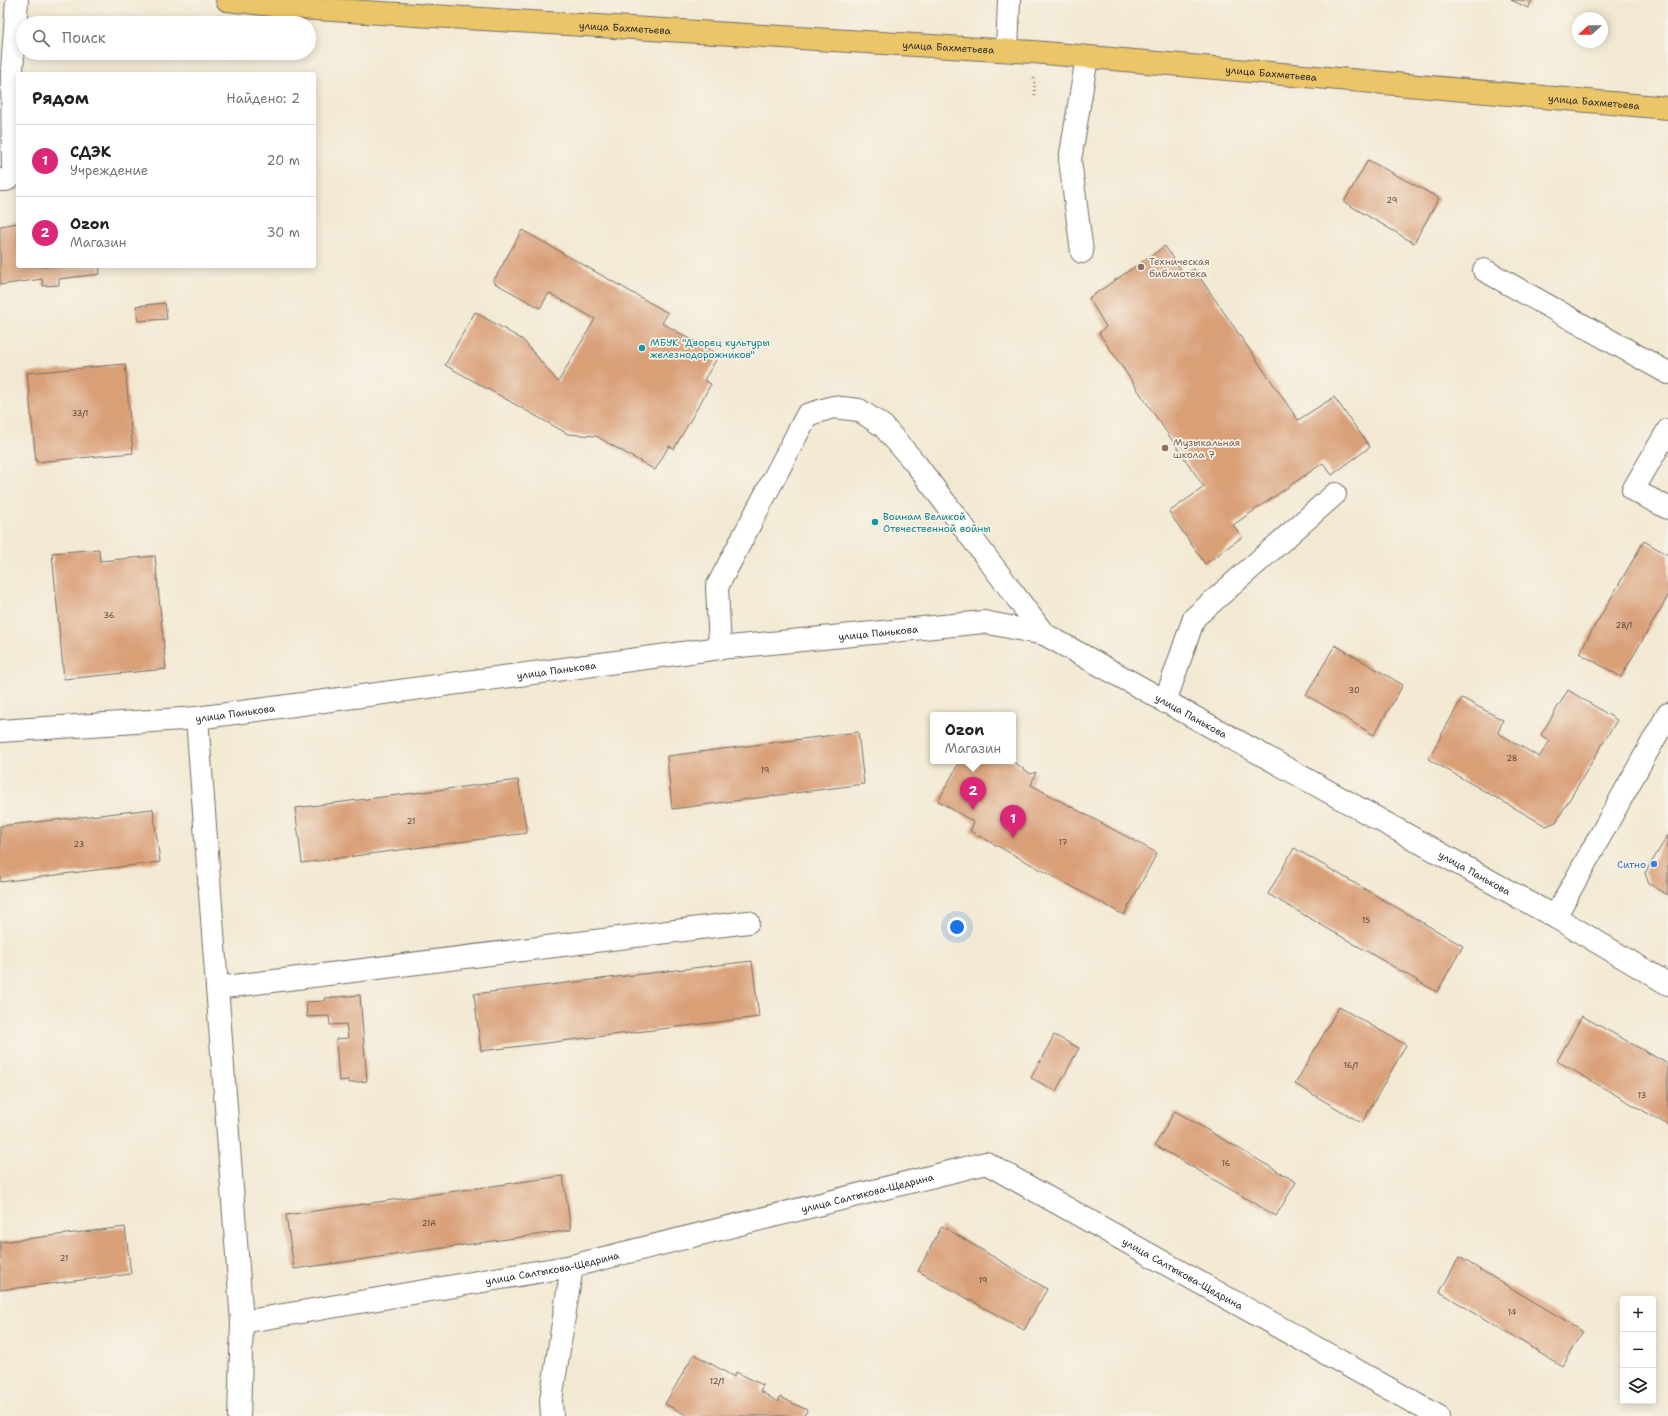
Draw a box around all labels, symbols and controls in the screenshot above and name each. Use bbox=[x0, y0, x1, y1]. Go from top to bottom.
north arrow bbox=[1572, 12, 1608, 48]
search box bbox=[16, 16, 316, 60]
street label: улица Бахметьева bbox=[579, 19, 672, 37]
icon: search bbox=[30, 27, 52, 49]
text: Поиск bbox=[62, 28, 106, 48]
street label: улица Бахметьева bbox=[902, 38, 995, 57]
street label: улица Бахметьева bbox=[1225, 63, 1318, 84]
text: Рядом bbox=[32, 87, 89, 109]
text: Найдено: 2 bbox=[226, 90, 300, 107]
street label: улица Бахметьева bbox=[1548, 91, 1641, 113]
text: СДЭК bbox=[70, 142, 111, 162]
text: 1 bbox=[42, 152, 48, 169]
text: 20 m bbox=[267, 152, 300, 169]
text: Учреждение bbox=[70, 162, 148, 179]
house number: 29 bbox=[1387, 195, 1397, 206]
text: Ozon bbox=[70, 214, 110, 234]
text: 2 bbox=[40, 224, 50, 241]
text: 30 m bbox=[266, 224, 300, 241]
text: Магазин bbox=[70, 234, 126, 251]
place label: Техническая библиотека bbox=[1149, 255, 1210, 280]
marker: Техническая библиотека bbox=[1136, 262, 1146, 272]
place label: МБУК "Дворец культуры железнодорожников" bbox=[650, 336, 770, 361]
marker: МБУК "Дворец культуры железнодорожников" bbox=[637, 343, 647, 353]
house number: 33/1 bbox=[72, 408, 88, 419]
place label: Музыкальная школа 7 bbox=[1173, 436, 1240, 461]
marker: Музыкальная школа 7 bbox=[1160, 443, 1170, 453]
place label: Воинам Великой Отечественной войны bbox=[883, 510, 991, 535]
marker: Воинам Великой Отечественной войны bbox=[870, 517, 880, 527]
house number: 36 bbox=[104, 610, 115, 621]
house number: 28/1 bbox=[1616, 620, 1632, 631]
street label: улица Панькова bbox=[838, 622, 919, 643]
street label: улица Панькова bbox=[516, 659, 598, 682]
house number: 30 bbox=[1348, 685, 1360, 696]
street label: улица Панькова bbox=[1153, 691, 1230, 742]
street label: улица Панькова bbox=[195, 702, 277, 725]
popup bbox=[930, 712, 1016, 764]
text: Ozon bbox=[945, 720, 984, 740]
text: Магазин bbox=[945, 740, 1001, 757]
house number: 28 bbox=[1507, 753, 1517, 764]
house number: 19 bbox=[761, 765, 769, 776]
pin: 2 bbox=[960, 777, 986, 810]
pin: 1 bbox=[1000, 805, 1026, 838]
house number: 21 bbox=[407, 816, 415, 827]
house number: 17 bbox=[1059, 837, 1068, 848]
house number: 23 bbox=[74, 839, 84, 850]
street label: улица Панькова bbox=[1436, 848, 1513, 898]
place label: Ситно bbox=[1617, 858, 1646, 871]
marker: Ситно bbox=[1649, 859, 1659, 869]
house number: 15 bbox=[1362, 915, 1370, 926]
your location bbox=[947, 917, 967, 937]
house number: 16/1 bbox=[1344, 1060, 1358, 1071]
house number: 13 bbox=[1638, 1090, 1646, 1101]
house number: 16 bbox=[1222, 1158, 1231, 1169]
street label: улица Салтыкова-Щедрина bbox=[800, 1170, 936, 1216]
house number: 21А bbox=[422, 1218, 436, 1229]
street label: улица Салтыкова-Щедрина bbox=[1120, 1235, 1246, 1313]
street label: улица Салтыкова-Щедрина bbox=[484, 1248, 621, 1288]
house number: 21 bbox=[60, 1253, 68, 1264]
house number: 19 bbox=[979, 1275, 987, 1286]
map controls bbox=[1620, 1296, 1656, 1404]
button: + bbox=[1620, 1296, 1656, 1332]
house number: 14 bbox=[1508, 1307, 1517, 1318]
button: − bbox=[1620, 1332, 1656, 1368]
button: layers bbox=[1620, 1368, 1656, 1404]
house number: 12/1 bbox=[710, 1376, 724, 1387]

